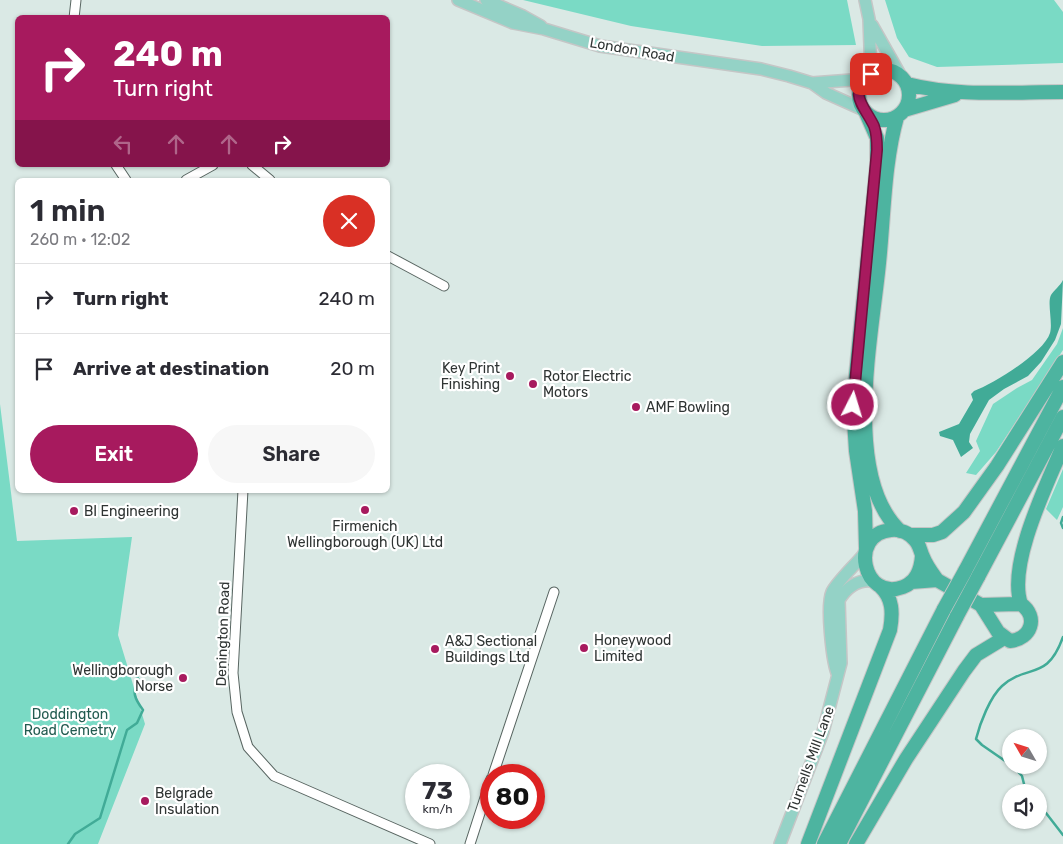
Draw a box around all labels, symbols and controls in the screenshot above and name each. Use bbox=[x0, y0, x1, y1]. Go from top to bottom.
text: 240 m bbox=[113, 33, 223, 75]
street label: London Road bbox=[588, 34, 676, 66]
icon: right bbox=[30, 35, 95, 100]
pin bbox=[850, 53, 892, 95]
icon: arrive bbox=[857, 60, 885, 88]
text: Turn right bbox=[113, 75, 213, 102]
icon: left bbox=[109, 130, 137, 158]
icon: ahead bbox=[162, 130, 190, 158]
icon: ahead bbox=[215, 130, 243, 158]
icon: right bbox=[268, 130, 296, 158]
text: 1 min bbox=[30, 193, 105, 229]
button: close bbox=[323, 195, 375, 247]
text: 260 m · 12:02 bbox=[30, 230, 130, 249]
icon: right bbox=[30, 285, 58, 313]
text: Turn right bbox=[73, 287, 168, 310]
text: 240 m bbox=[319, 287, 375, 310]
icon: arrive bbox=[30, 355, 58, 383]
text: Arrive at destination bbox=[73, 357, 269, 380]
text: 20 m bbox=[330, 357, 375, 380]
place label: Key Print Finishing bbox=[441, 360, 501, 393]
place label: Rotor Electric Motors bbox=[543, 368, 632, 401]
marker: Key Print Finishing bbox=[504, 370, 516, 382]
marker: Rotor Electric Motors bbox=[527, 378, 539, 390]
position arrow bbox=[826, 378, 878, 430]
place label: AMF Bowling bbox=[646, 399, 730, 416]
marker: AMF Bowling bbox=[630, 401, 642, 413]
button: Exit bbox=[30, 425, 198, 483]
button: Share bbox=[208, 425, 375, 483]
place label: BI Engineering bbox=[84, 503, 179, 520]
marker: Firmenich Wellingborough (UK) Ltd bbox=[359, 504, 371, 516]
marker: BI Engineering bbox=[68, 505, 80, 517]
place label: Firmenich Wellingborough (UK) Ltd bbox=[287, 518, 443, 551]
street label: Denington Road bbox=[213, 581, 233, 687]
place label: Honeywood Limited bbox=[594, 632, 671, 665]
place label: A&J Sectional Buildings Ltd bbox=[445, 633, 537, 666]
marker: Honeywood Limited bbox=[578, 642, 590, 654]
marker: A&J Sectional Buildings Ltd bbox=[429, 643, 441, 655]
place label: Wellingborough Norse bbox=[72, 662, 173, 695]
marker: Wellingborough Norse bbox=[177, 672, 189, 684]
street label: Turnells Mill Lane bbox=[784, 704, 838, 814]
park label: Doddington Road Cemetry bbox=[24, 706, 117, 739]
north arrow bbox=[1002, 729, 1048, 774]
map controls bbox=[1002, 729, 1047, 829]
speed limit sign: 80 bbox=[480, 764, 545, 829]
text: 73 bbox=[422, 776, 453, 805]
button: sound bbox=[1002, 784, 1047, 829]
place label: Belgrade Insulation bbox=[155, 785, 219, 818]
marker: Belgrade Insulation bbox=[139, 795, 151, 807]
text: km/h bbox=[423, 802, 452, 816]

